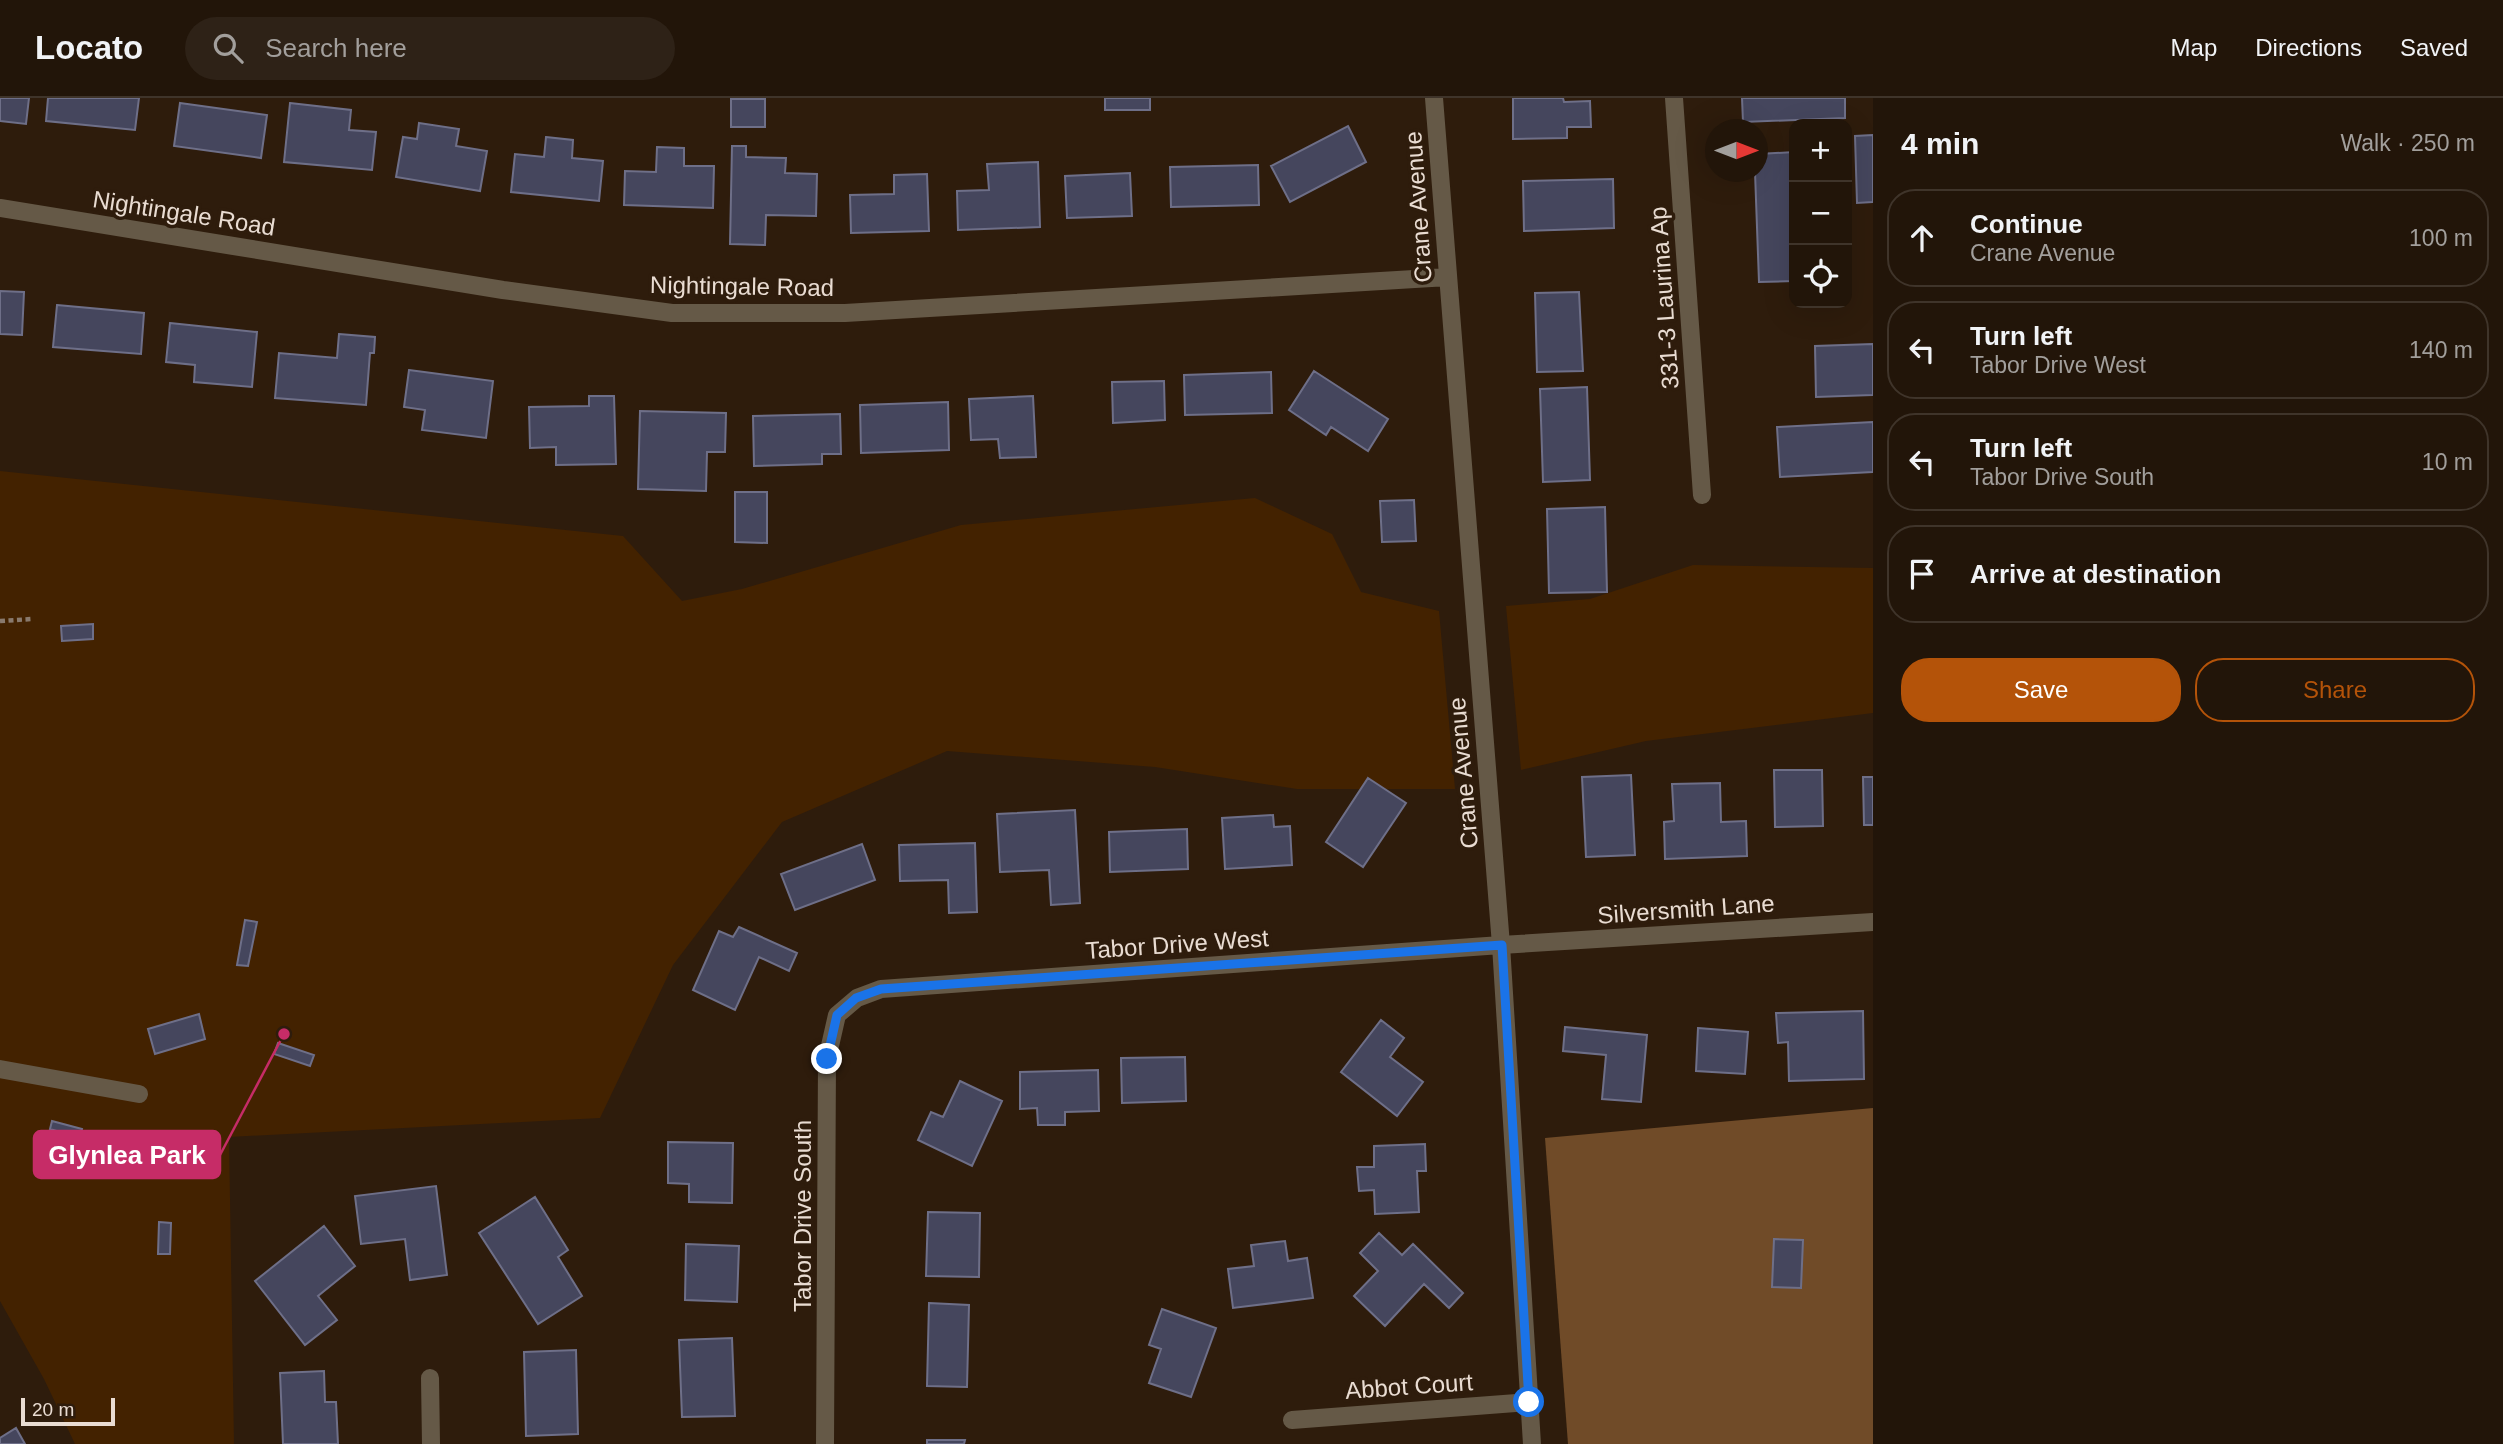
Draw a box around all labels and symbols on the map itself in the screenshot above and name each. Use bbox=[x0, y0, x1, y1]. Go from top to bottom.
north arrow bbox=[1705, 119, 1768, 182]
street label: Crane Avenue bbox=[1399, 130, 1437, 284]
street label: Nightingale Road bbox=[91, 185, 277, 241]
street label: 331-3 Laurina Ap bbox=[1644, 206, 1684, 390]
street label: Nightingale Road bbox=[650, 271, 834, 301]
street label: Crane Avenue bbox=[1443, 696, 1483, 850]
street label: Silversmith Lane bbox=[1597, 889, 1775, 929]
street label: Tabor Drive West bbox=[1084, 924, 1270, 964]
route end bbox=[811, 1043, 842, 1074]
street label: Tabor Drive South bbox=[789, 1120, 816, 1312]
callout: Glynlea Park bbox=[34, 1131, 220, 1178]
text: Glynlea Park bbox=[48, 1140, 206, 1170]
street label: Abbot Court bbox=[1344, 1368, 1474, 1404]
route start bbox=[1513, 1386, 1544, 1417]
scale bar bbox=[21, 1395, 116, 1427]

